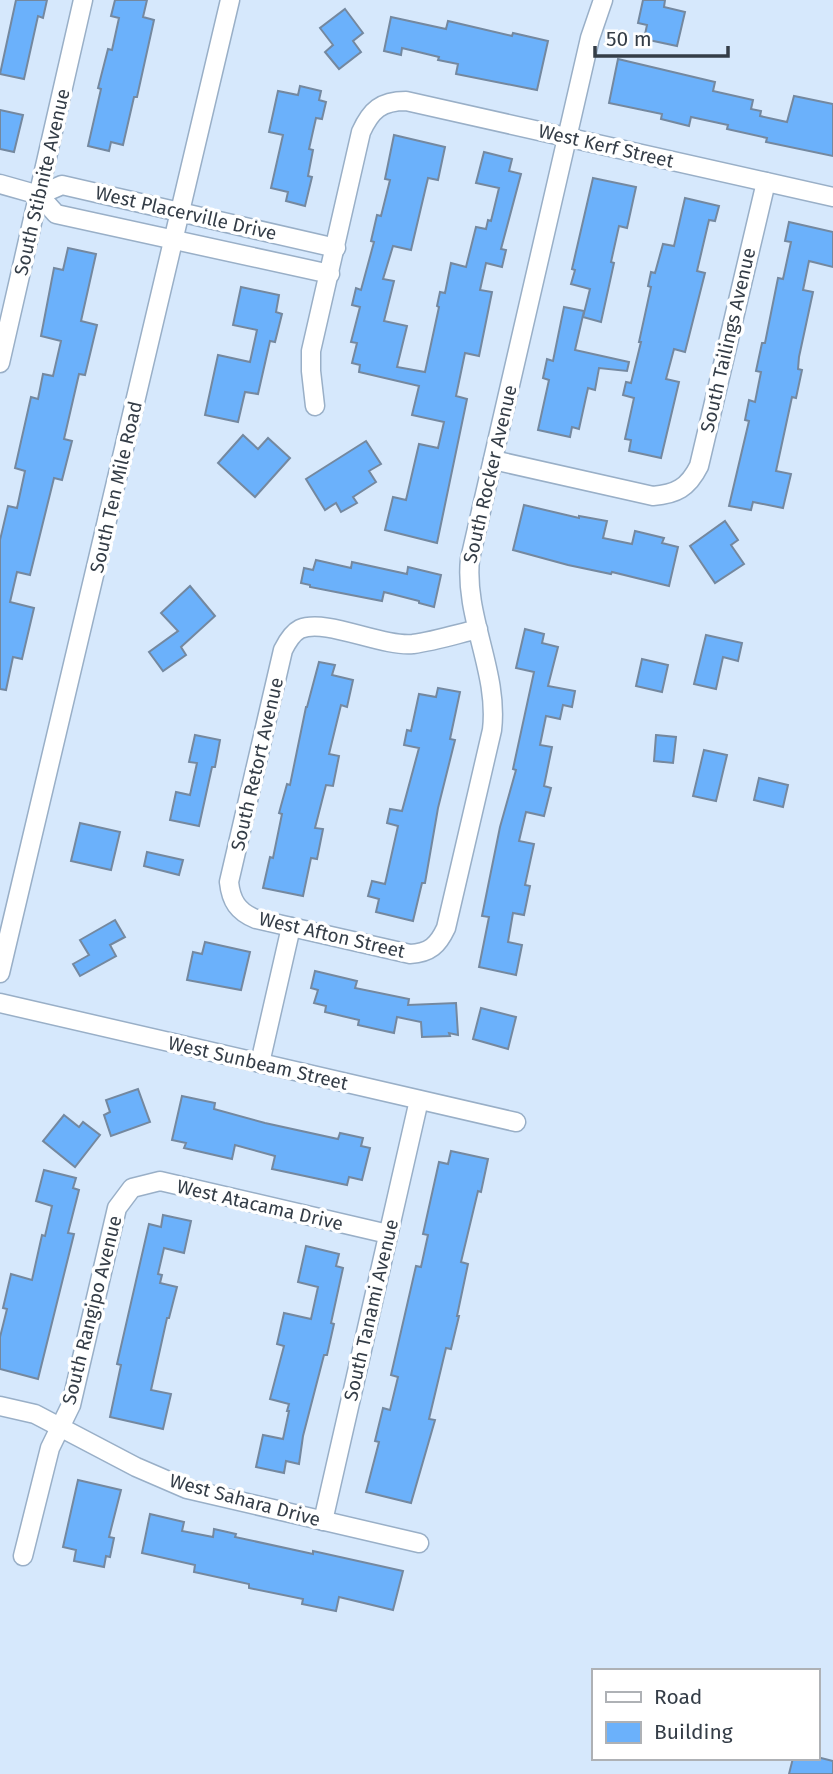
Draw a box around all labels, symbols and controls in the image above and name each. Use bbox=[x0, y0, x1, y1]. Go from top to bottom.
scale bar bbox=[595, 14, 728, 58]
text: 50 m bbox=[606, 26, 652, 52]
street label: South Stibnite Avenue bbox=[9, 86, 75, 278]
street label: West Kerf Street bbox=[536, 119, 676, 173]
street label: West Placerville Drive bbox=[93, 181, 279, 245]
street label: South Tailings Avenue bbox=[696, 245, 760, 435]
street label: South Rocker Avenue bbox=[458, 383, 522, 565]
street label: South Ten Mile Road bbox=[85, 399, 147, 575]
street label: South Retort Avenue bbox=[226, 675, 288, 853]
street label: West Afton Street bbox=[257, 907, 407, 963]
street label: West Sunbeam Street bbox=[166, 1031, 350, 1095]
street label: West Atacama Drive bbox=[175, 1175, 345, 1235]
street label: South Rangipo Avenue bbox=[57, 1213, 127, 1407]
street label: South Tanami Avenue bbox=[339, 1217, 403, 1403]
street label: West Sahara Drive bbox=[167, 1469, 323, 1531]
legend bbox=[592, 1669, 819, 1760]
text: Road bbox=[654, 1684, 702, 1710]
text: Building bbox=[654, 1719, 733, 1745]

